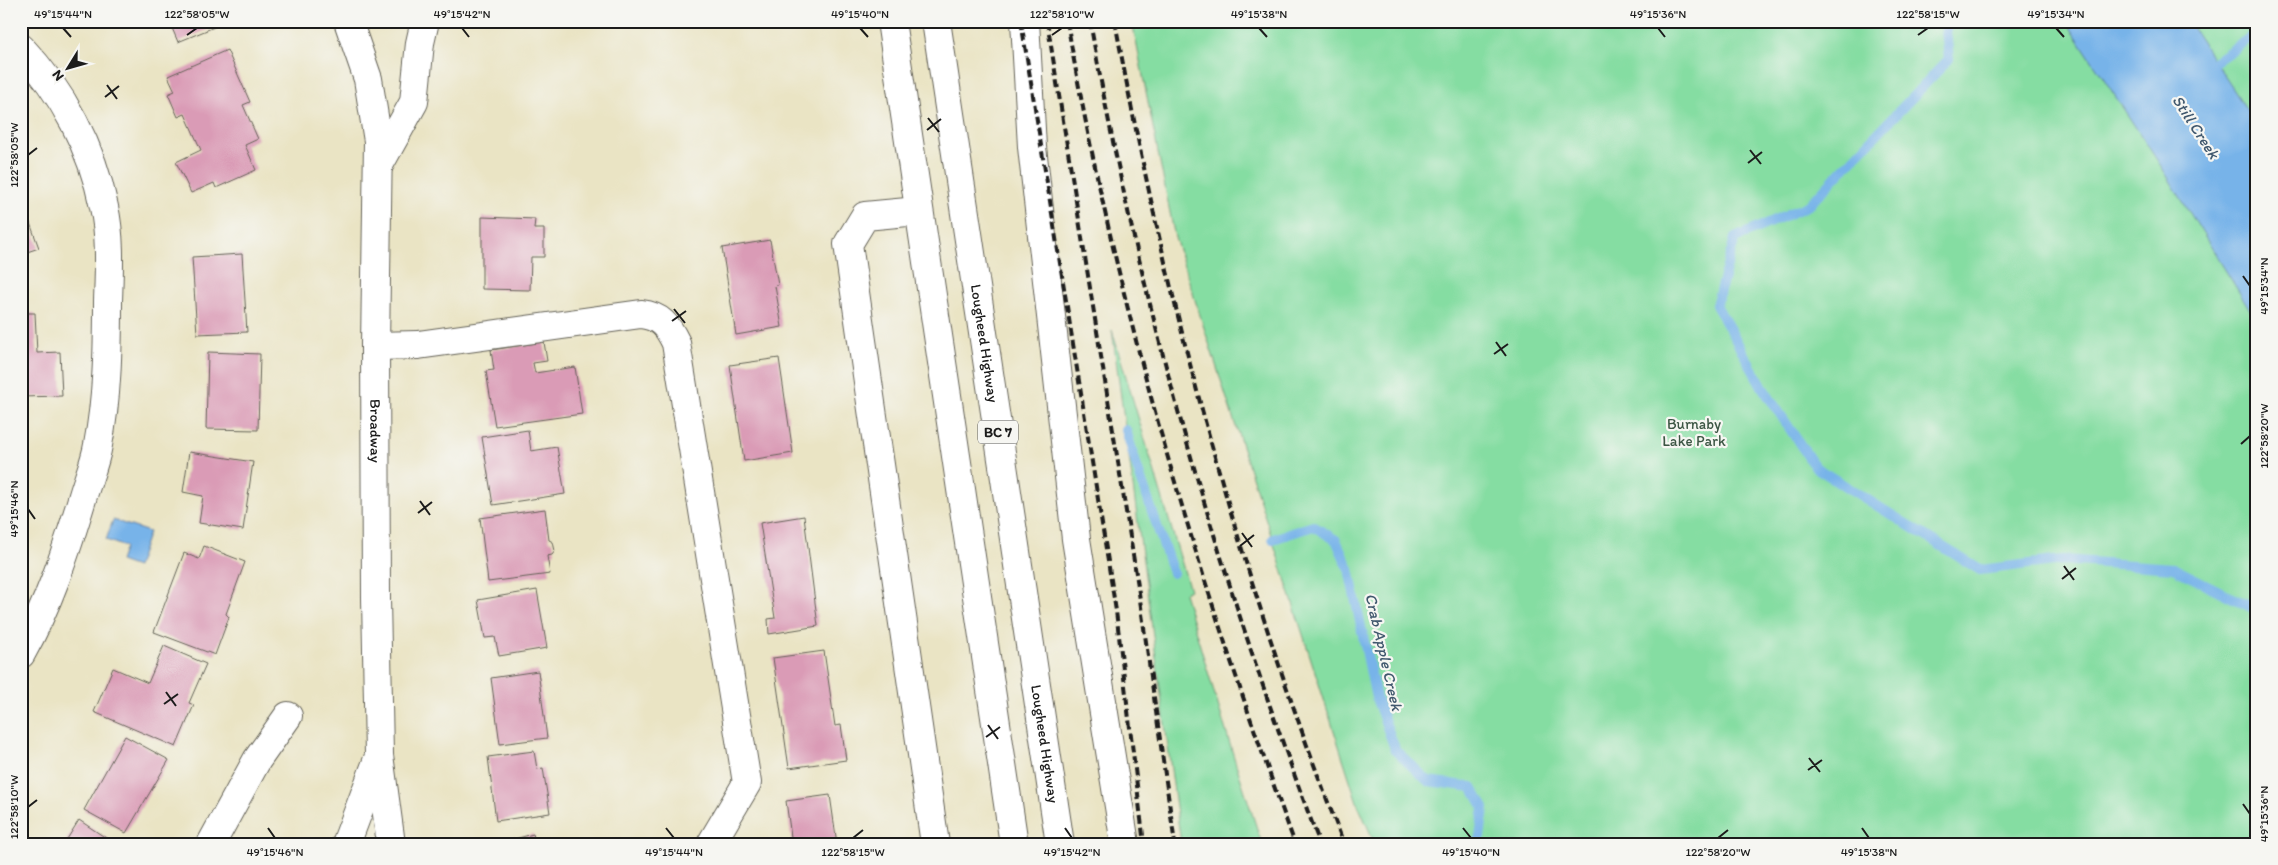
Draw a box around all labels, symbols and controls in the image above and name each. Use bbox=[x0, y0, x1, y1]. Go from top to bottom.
text: 49°15'44"N bbox=[34, 7, 92, 21]
text: 122°58'05"W bbox=[164, 7, 230, 21]
text: 49°15'42"N bbox=[433, 7, 491, 21]
text: 49°15'40"N bbox=[831, 7, 889, 21]
text: 122°58'10"W bbox=[1030, 7, 1094, 21]
text: 49°15'38"N bbox=[1231, 7, 1287, 21]
text: 49°15'36"N bbox=[1630, 7, 1686, 21]
text: 122°58'15"W bbox=[1896, 7, 1960, 21]
text: 49°15'34"N bbox=[2027, 7, 2085, 21]
north arrow bbox=[42, 42, 92, 92]
text: N bbox=[48, 67, 68, 84]
water label: Still Creek bbox=[2168, 92, 2224, 163]
text: 122°58'05"W bbox=[7, 122, 21, 188]
text: 49°15'34"N bbox=[2257, 257, 2271, 315]
street label: Lougheed Highway bbox=[967, 283, 1002, 404]
street label: Broadway bbox=[366, 399, 384, 463]
text: 122°58'20"W bbox=[2257, 403, 2271, 469]
park label: Burnaby Lake Park bbox=[1662, 415, 1726, 450]
road number: BC 7 bbox=[978, 421, 1018, 444]
text: 49°15'46"N bbox=[7, 480, 21, 538]
water label: Crab Apple Creek bbox=[1361, 591, 1407, 713]
street label: Lougheed Highway bbox=[1027, 683, 1063, 804]
text: 122°58'10"W bbox=[7, 775, 21, 839]
text: 49°15'36"N bbox=[2257, 786, 2271, 842]
text: 49°15'46"N bbox=[246, 845, 304, 859]
text: 49°15'44"N bbox=[645, 845, 703, 859]
text: 122°58'15"W bbox=[821, 845, 885, 859]
text: 49°15'42"N bbox=[1043, 845, 1101, 859]
text: 49°15'40"N bbox=[1442, 845, 1500, 859]
text: 122°58'20"W bbox=[1685, 845, 1751, 859]
text: 49°15'38"N bbox=[1841, 845, 1897, 859]

